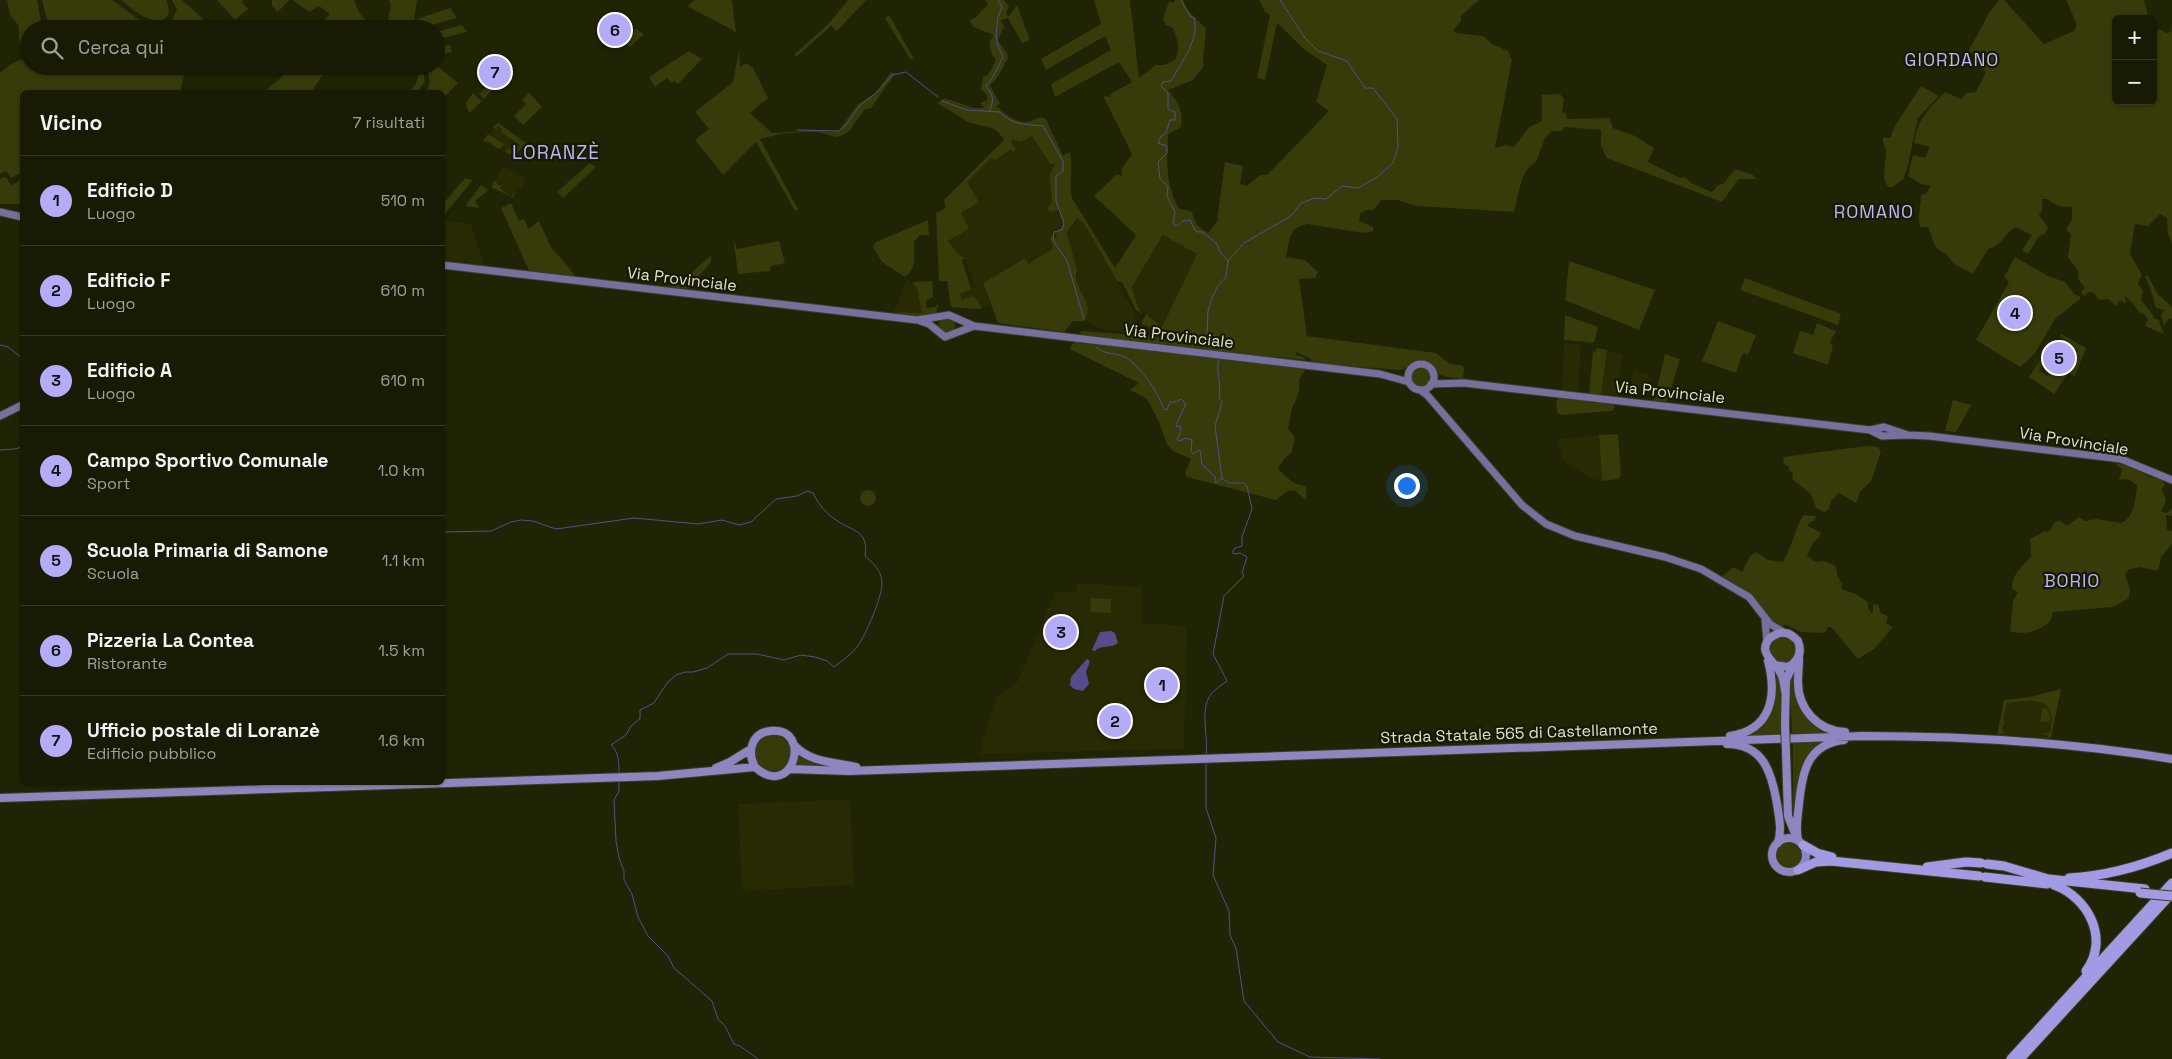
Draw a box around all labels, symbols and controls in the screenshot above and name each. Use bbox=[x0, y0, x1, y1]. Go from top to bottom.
pin: 6 bbox=[599, 11, 631, 49]
map controls bbox=[2112, 15, 2157, 105]
button: + bbox=[2112, 15, 2157, 60]
search box bbox=[20, 20, 445, 75]
icon: search bbox=[38, 34, 66, 62]
text: Cerca qui bbox=[78, 35, 164, 60]
district label: GIORDANO bbox=[1905, 48, 1999, 71]
pin: 7 bbox=[479, 53, 511, 91]
button: − bbox=[2112, 60, 2157, 105]
text: Vicino bbox=[40, 109, 102, 136]
text: 7 risultati bbox=[352, 112, 425, 133]
district label: LORANZÈ bbox=[512, 140, 600, 165]
text: Edificio D bbox=[87, 178, 173, 203]
text: 1 bbox=[52, 190, 60, 211]
text: 510 m bbox=[381, 190, 425, 211]
district label: ROMANO bbox=[1834, 200, 1914, 223]
text: Luogo bbox=[87, 203, 136, 224]
street label: Via Provinciale bbox=[626, 262, 738, 296]
text: Edificio F bbox=[87, 268, 170, 293]
text: 2 bbox=[51, 280, 61, 301]
text: 610 m bbox=[380, 280, 425, 301]
text: Luogo bbox=[87, 293, 136, 314]
pin: 4 bbox=[1999, 294, 2031, 332]
street label: Via Provinciale bbox=[1123, 319, 1235, 353]
pin: 5 bbox=[2043, 339, 2075, 377]
text: Edificio A bbox=[87, 358, 172, 383]
text: 3 bbox=[51, 370, 61, 391]
text: 610 m bbox=[380, 370, 425, 391]
street label: Via Provinciale bbox=[1614, 376, 1726, 408]
text: Luogo bbox=[87, 383, 136, 404]
street label: Via Provinciale bbox=[2018, 422, 2130, 460]
text: Campo Sportivo Comunale bbox=[87, 448, 328, 473]
text: 4 bbox=[51, 460, 61, 481]
text: 1.0 km bbox=[378, 460, 425, 481]
text: Sport bbox=[87, 473, 130, 494]
your location bbox=[1394, 473, 1420, 499]
text: Scuola Primaria di Samone bbox=[87, 538, 329, 563]
text: 5 bbox=[51, 550, 61, 571]
text: 1.1 km bbox=[382, 550, 425, 571]
text: Scuola bbox=[87, 563, 139, 584]
district label: BORIO bbox=[2044, 569, 2100, 592]
pin: 3 bbox=[1045, 613, 1077, 651]
text: Pizzeria La Contea bbox=[87, 628, 254, 653]
text: 6 bbox=[51, 640, 61, 661]
text: 1.5 km bbox=[378, 640, 425, 661]
text: Ristorante bbox=[87, 653, 167, 674]
pin: 1 bbox=[1146, 666, 1178, 704]
pin: 2 bbox=[1099, 702, 1131, 740]
text: Ufficio postale di Loranzè bbox=[87, 718, 320, 743]
street label: Strada Statale 565 di Castellamonte bbox=[1380, 718, 1658, 748]
text: 7 bbox=[52, 730, 60, 751]
text: 1.6 km bbox=[378, 730, 425, 751]
text: Edificio pubblico bbox=[87, 743, 216, 764]

